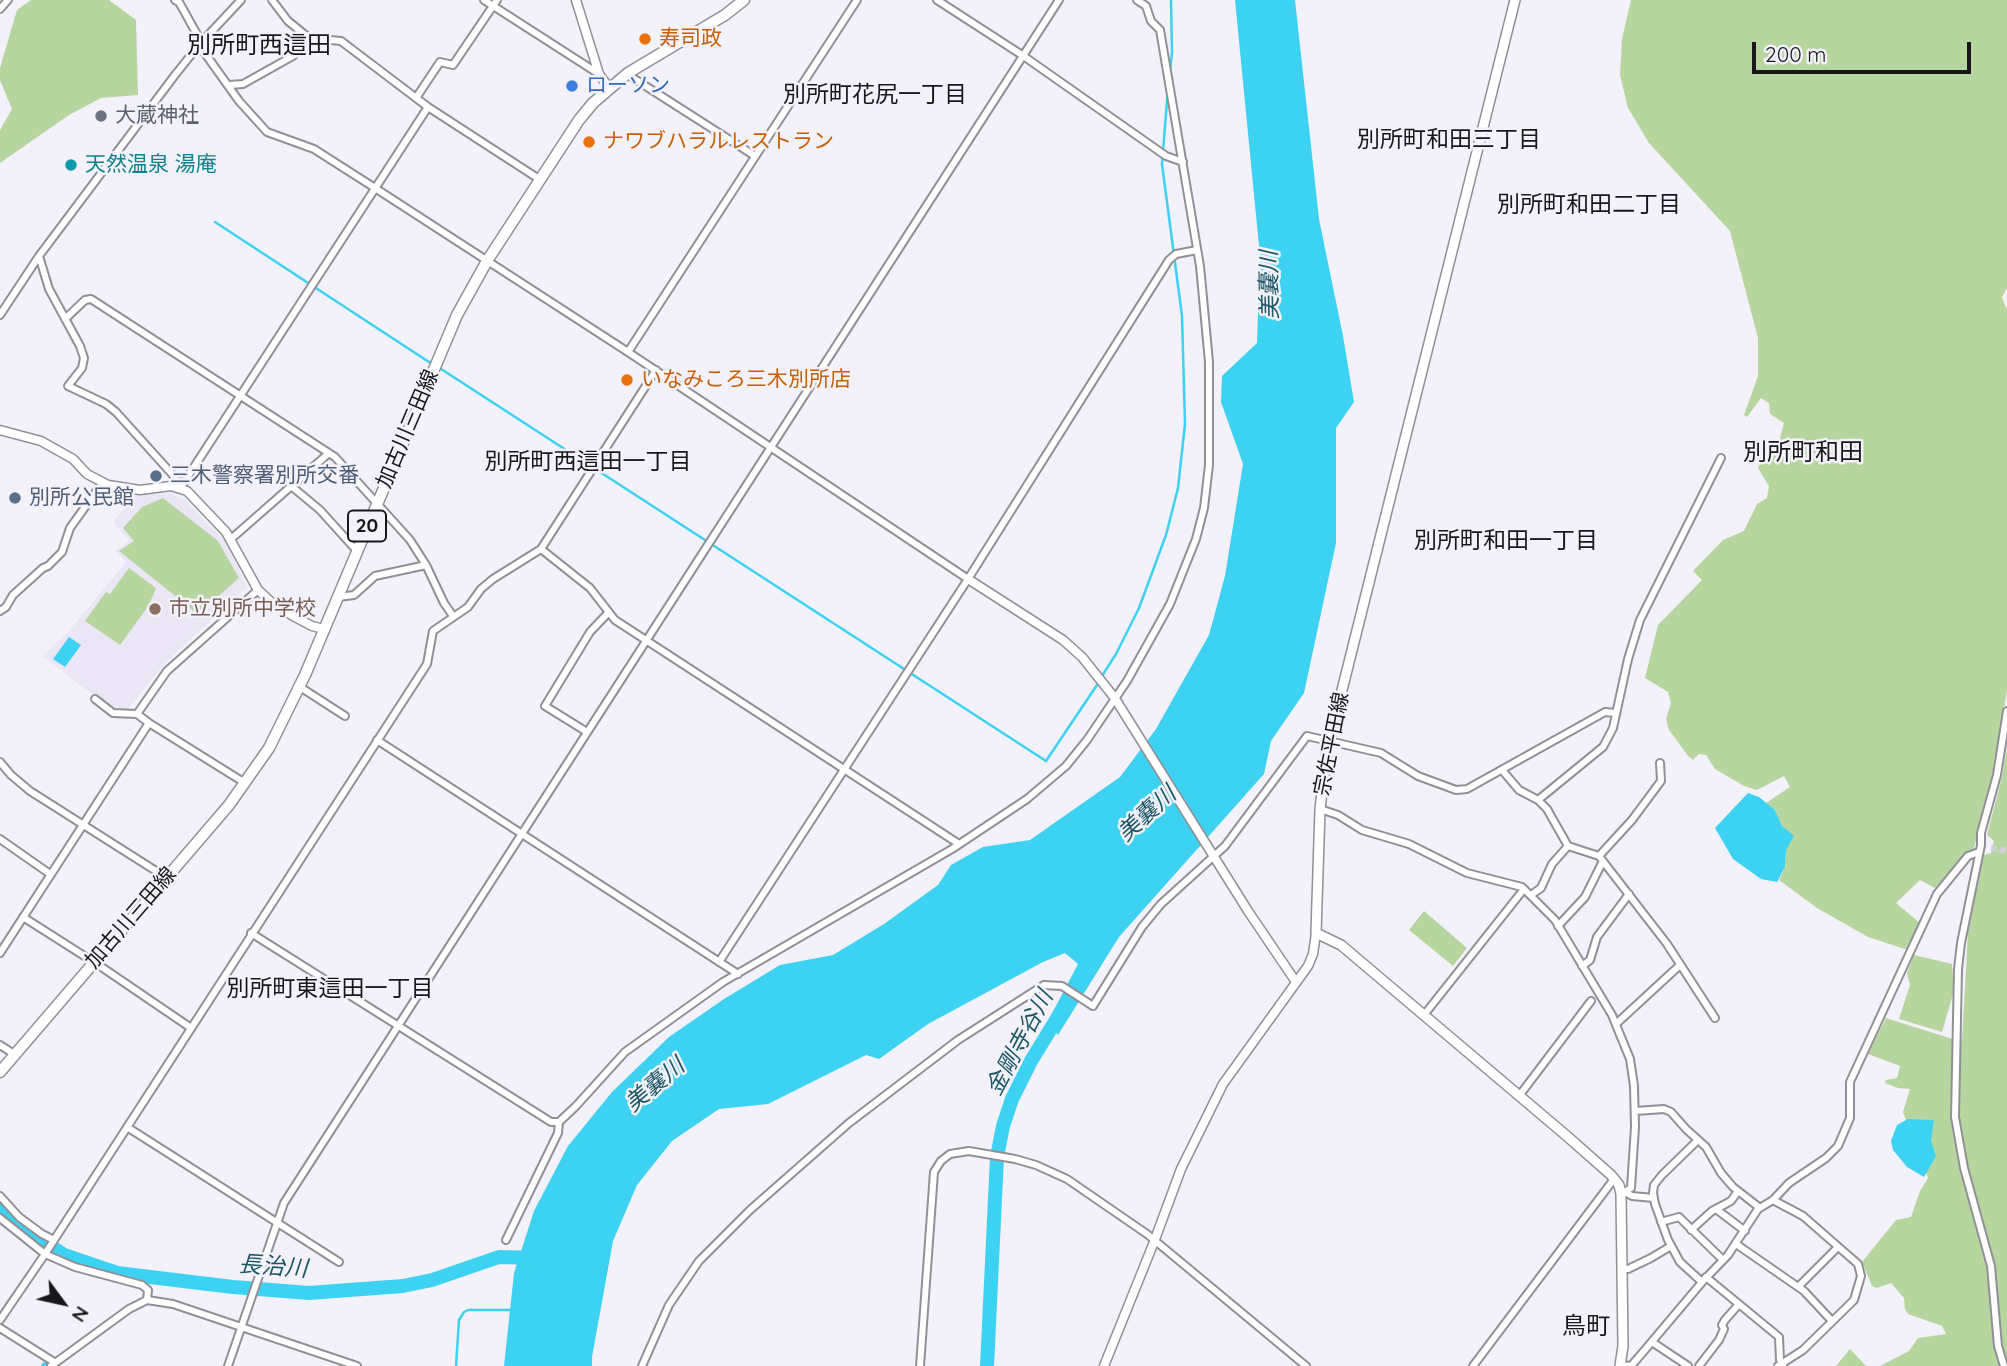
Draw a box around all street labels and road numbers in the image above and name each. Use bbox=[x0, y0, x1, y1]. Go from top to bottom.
street label: 加古川三田線 bbox=[372, 366, 444, 492]
road number: 20 bbox=[348, 510, 386, 541]
street label: 宗佐平田線 bbox=[1310, 690, 1354, 798]
street label: 加古川三田線 bbox=[80, 862, 182, 974]

